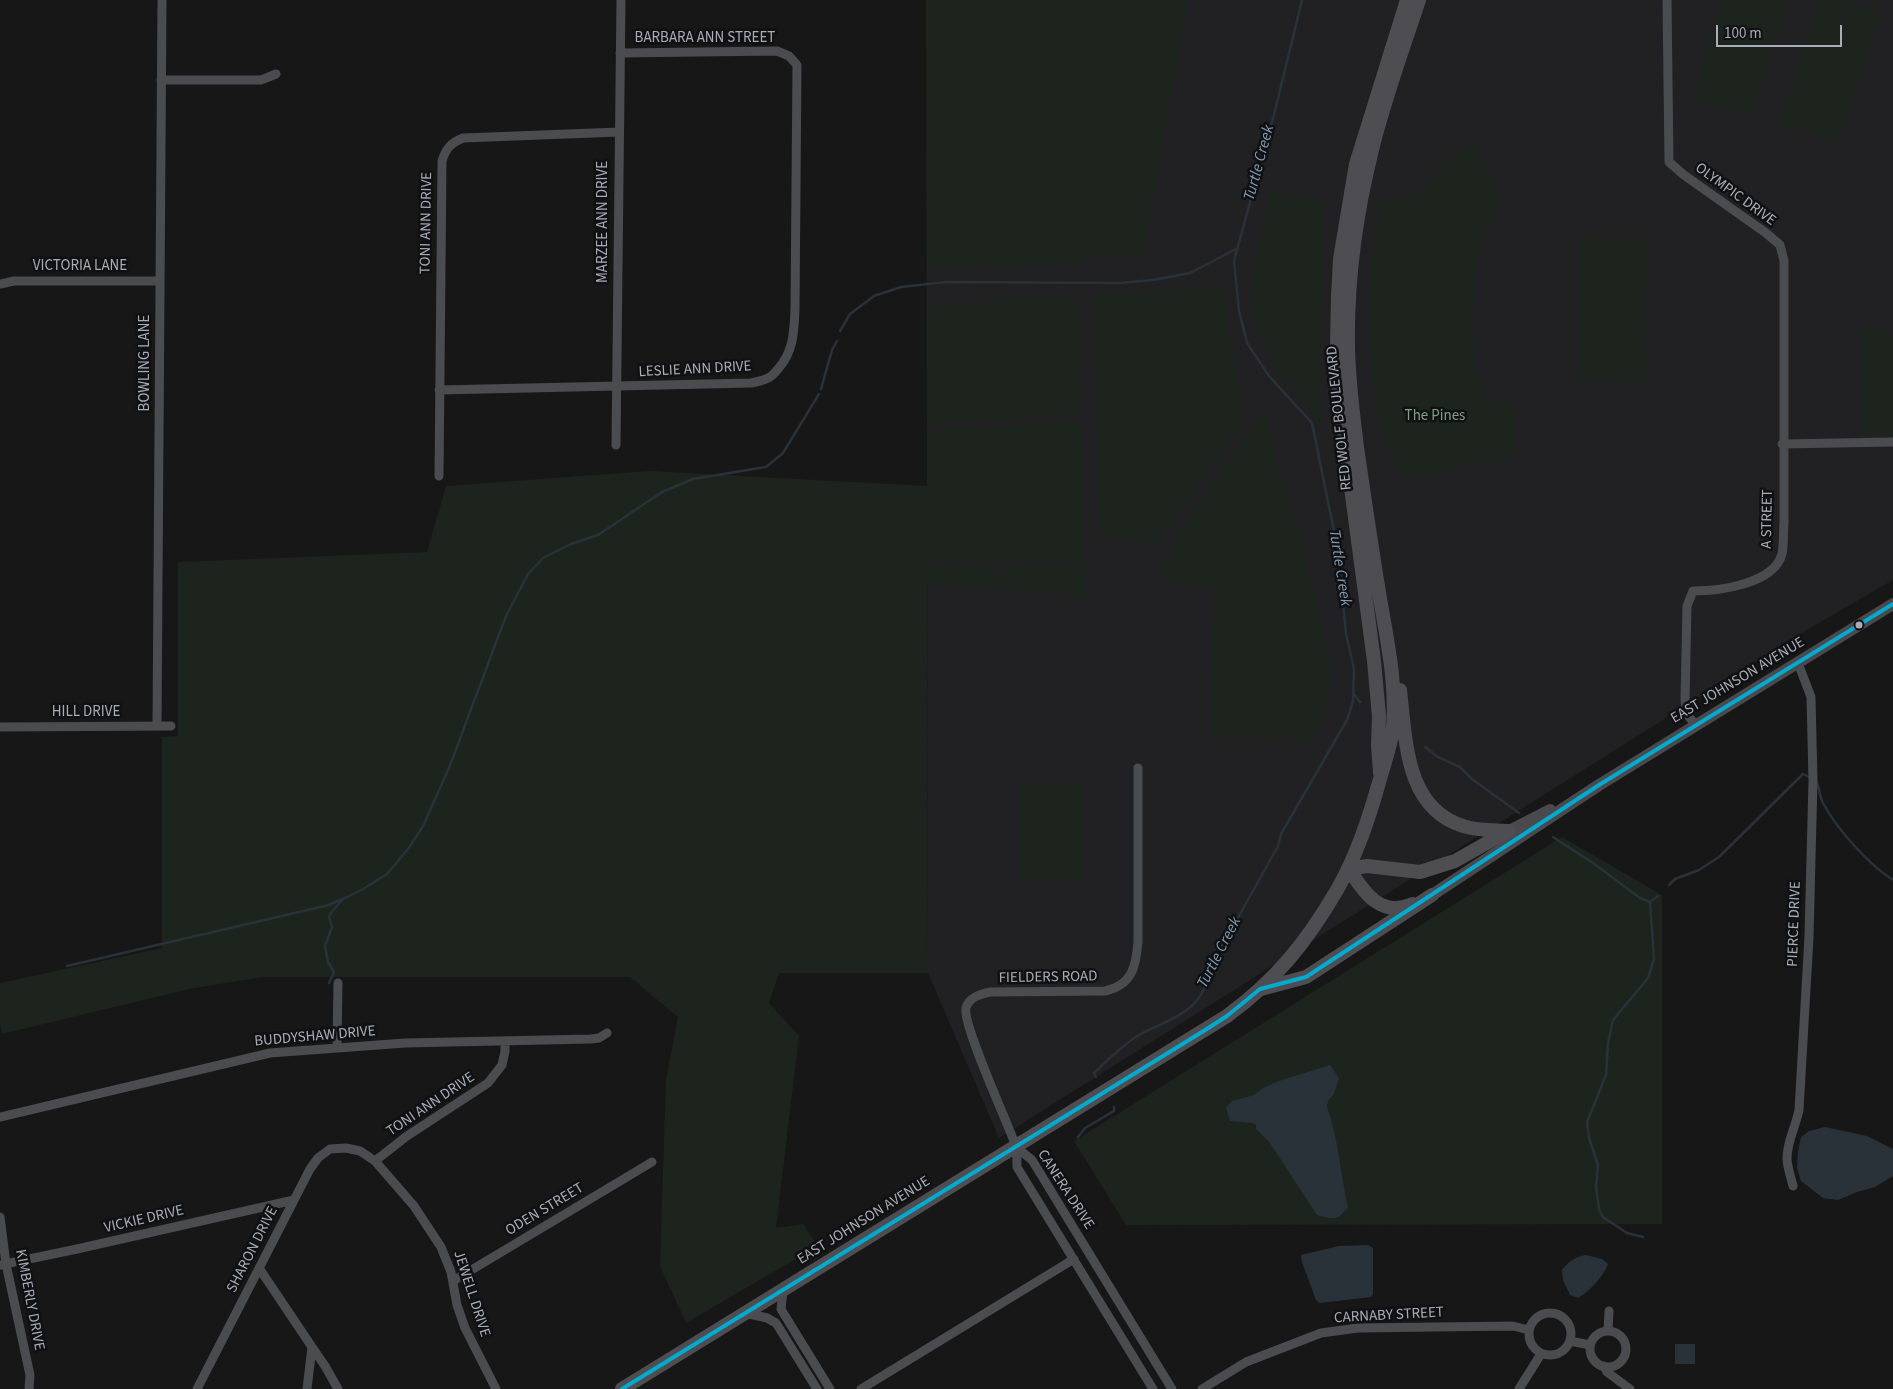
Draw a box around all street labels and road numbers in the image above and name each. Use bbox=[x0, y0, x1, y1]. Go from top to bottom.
street label: BARBARA ANN STREET bbox=[635, 30, 775, 48]
street label: OLYMPIC DRIVE bbox=[1691, 160, 1779, 230]
street label: MARZEE ANN DRIVE bbox=[595, 161, 613, 283]
street label: TONI ANN DRIVE bbox=[417, 172, 437, 274]
street label: VICTORIA LANE bbox=[33, 258, 127, 276]
street label: BOWLING LANE bbox=[137, 315, 155, 411]
street label: RED WOLF BOULEVARD bbox=[1323, 345, 1357, 491]
street label: LESLIE ANN DRIVE bbox=[638, 358, 752, 382]
street label: A STREET bbox=[1758, 489, 1778, 549]
street label: EAST JOHNSON AVENUE bbox=[1668, 634, 1808, 728]
street label: HILL DRIVE bbox=[52, 704, 120, 722]
street label: PIERCE DRIVE bbox=[1785, 881, 1805, 967]
street label: FIELDERS ROAD bbox=[998, 968, 1098, 988]
street label: BUDDYSHAW DRIVE bbox=[254, 1023, 376, 1051]
street label: TONI ANN DRIVE bbox=[384, 1069, 478, 1141]
street label: CANERA DRIVE bbox=[1033, 1147, 1097, 1233]
street label: EAST JOHNSON AVENUE bbox=[794, 1173, 934, 1269]
street label: ODEN STREET bbox=[503, 1180, 587, 1240]
street label: VICKIE DRIVE bbox=[102, 1202, 186, 1238]
street label: SHARON DRIVE bbox=[224, 1204, 282, 1296]
street label: KIMBERLY DRIVE bbox=[10, 1248, 48, 1352]
street label: JEWELL DRIVE bbox=[449, 1249, 493, 1339]
street label: CARNABY STREET bbox=[1334, 1304, 1444, 1328]

